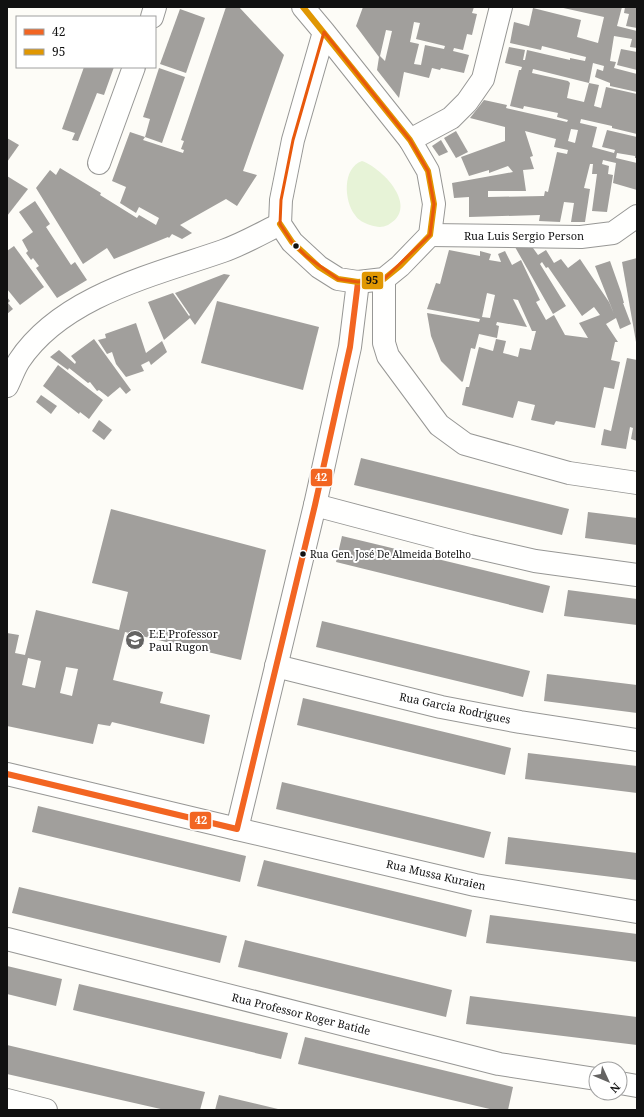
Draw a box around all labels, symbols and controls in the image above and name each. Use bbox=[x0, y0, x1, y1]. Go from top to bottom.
legend bbox=[16, 16, 156, 68]
text: 42 bbox=[52, 23, 65, 40]
text: 95 bbox=[52, 43, 65, 60]
street label: Rua Luis Sergio Person bbox=[464, 228, 584, 243]
unlabelled marker bbox=[291, 241, 301, 251]
line badge: 95 bbox=[361, 271, 384, 290]
text: 95 bbox=[366, 272, 378, 287]
line badge: 42 bbox=[310, 468, 333, 487]
text: 42 bbox=[315, 469, 327, 484]
place label: Rua Gen. José De Almeida Botelho bbox=[310, 547, 471, 561]
marker: Rua Gen. José De Almeida Botelho bbox=[298, 549, 308, 559]
place label: E.E Professor Paul Rugon bbox=[149, 626, 219, 654]
school or university icon: E.E Professor Paul Rugon bbox=[124, 629, 146, 651]
street label: Rua Garcia Rodrigues bbox=[398, 688, 512, 727]
line badge: 42 bbox=[189, 811, 212, 830]
text: 42 bbox=[195, 812, 207, 827]
street label: Rua Mussa Kuraien bbox=[385, 856, 487, 893]
street label: Rua Professor Roger Batide bbox=[230, 989, 372, 1038]
north arrow bbox=[588, 1061, 628, 1101]
text: N bbox=[607, 1080, 624, 1097]

